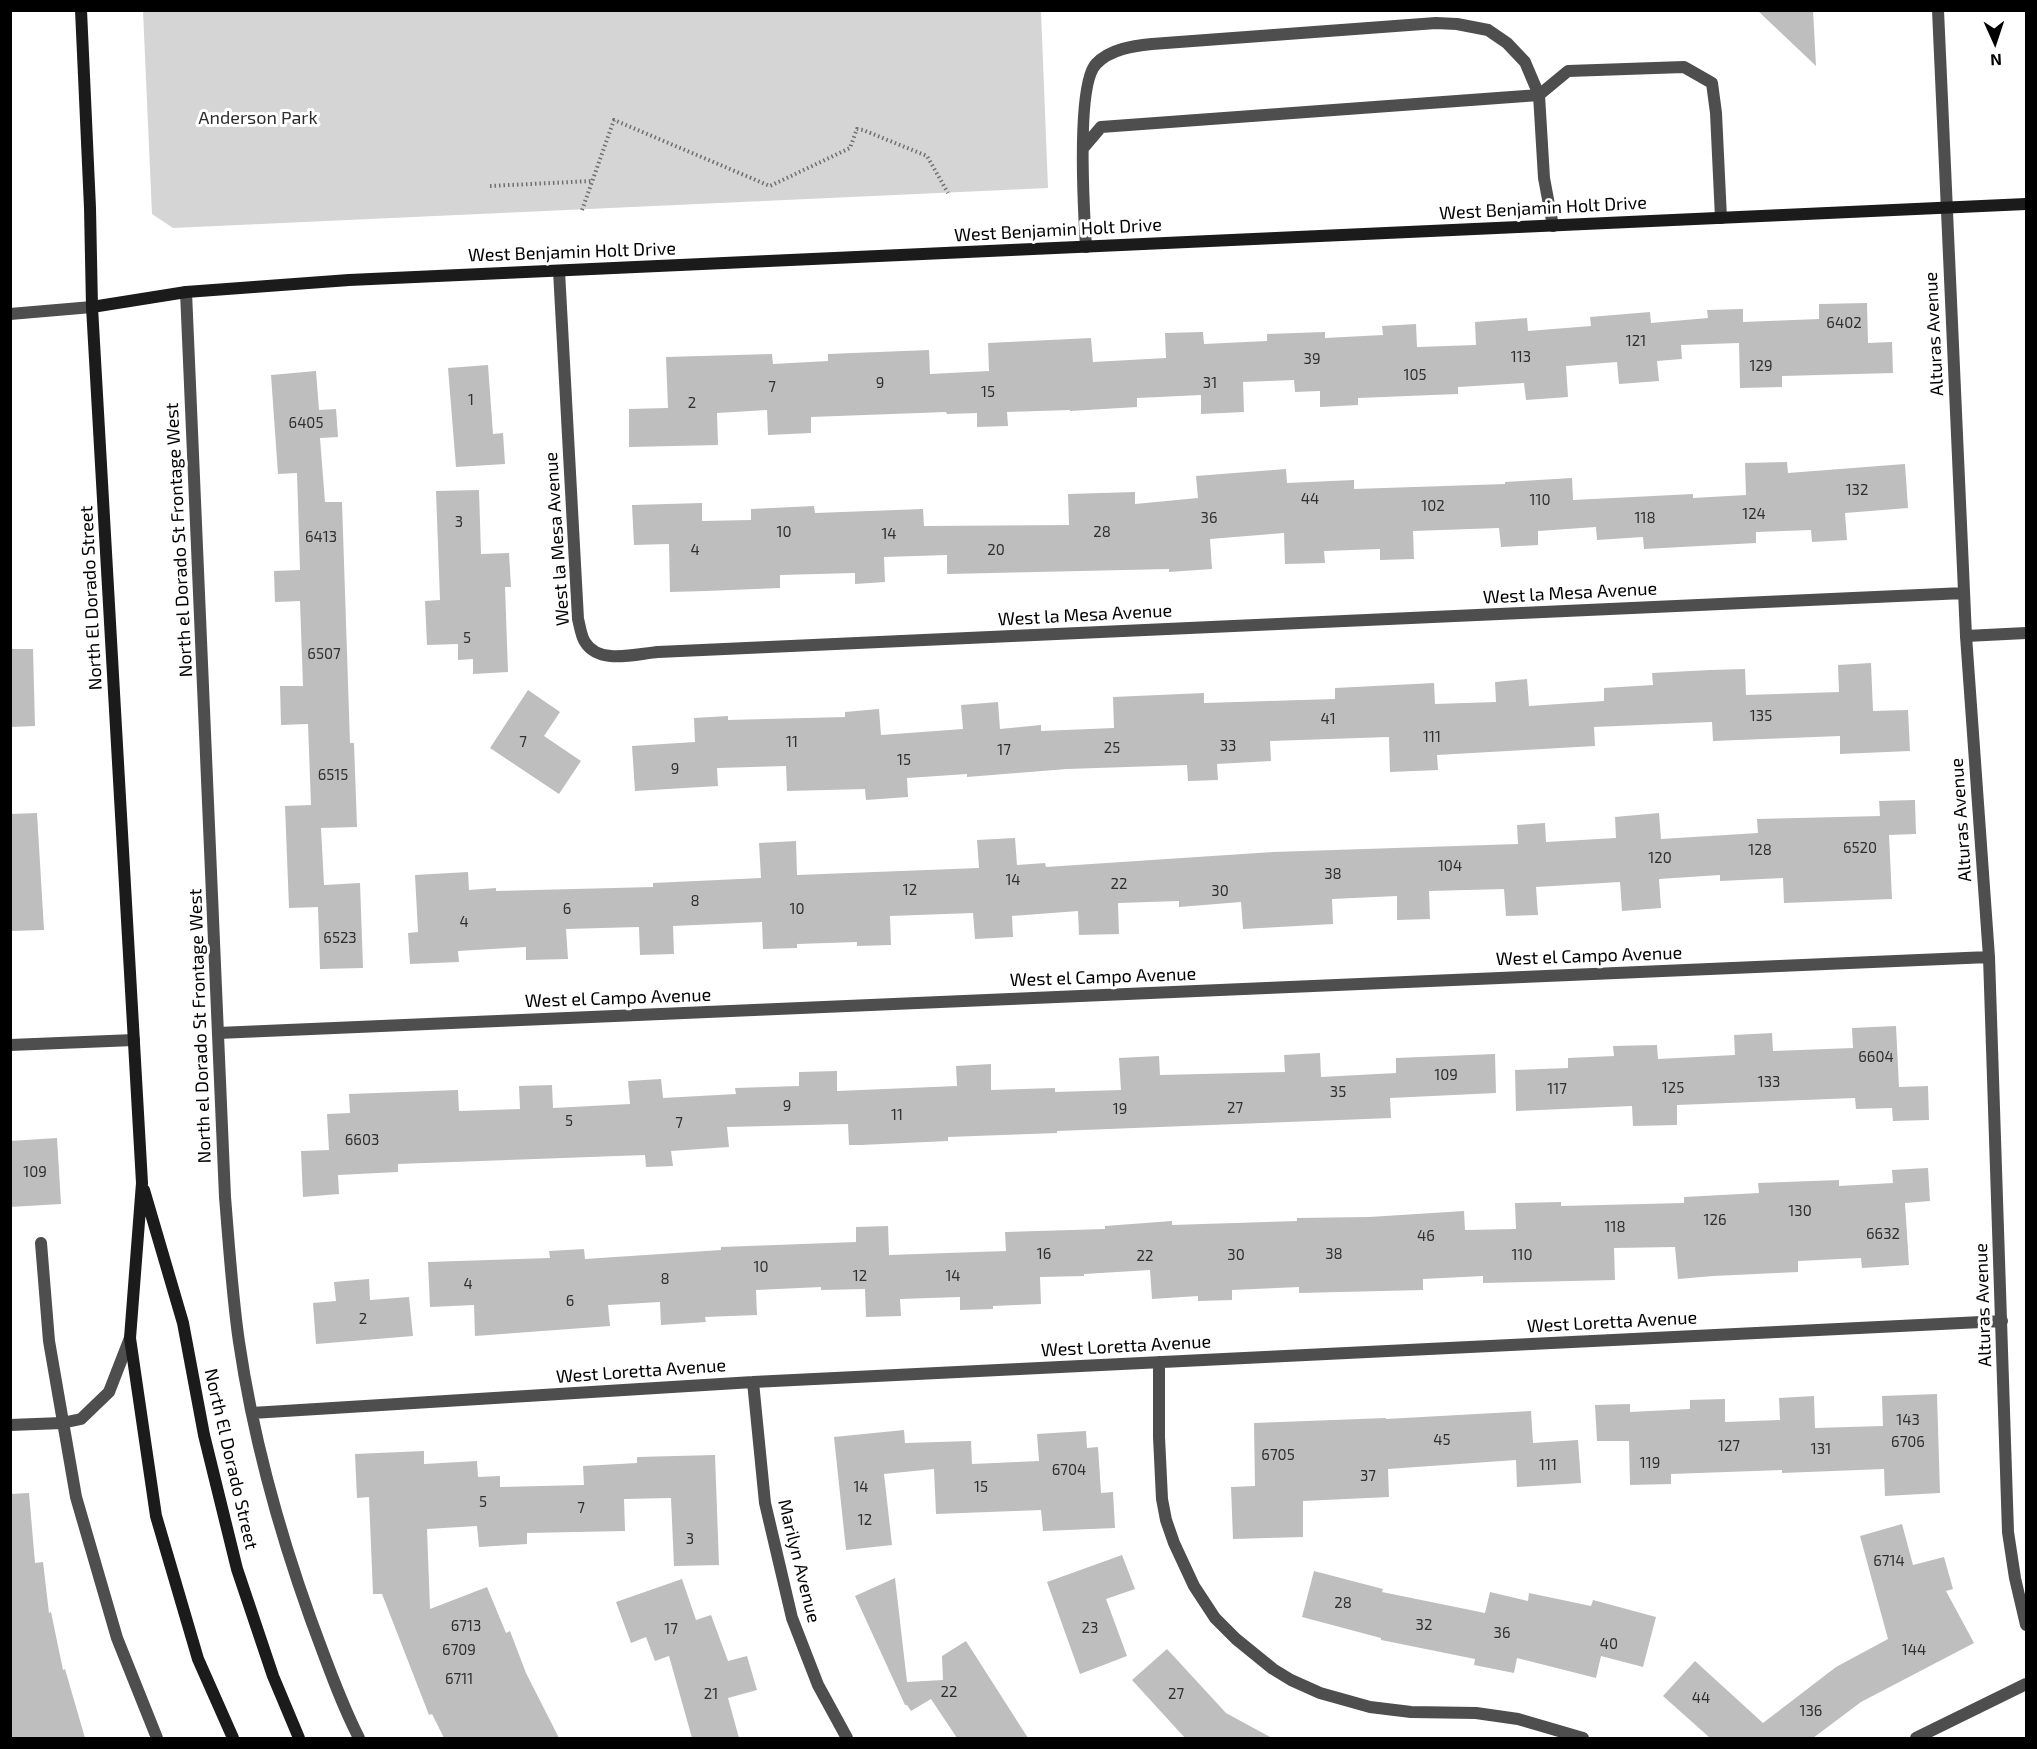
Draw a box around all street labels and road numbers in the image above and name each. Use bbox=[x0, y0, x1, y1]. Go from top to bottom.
street label: West Benjamin Holt Drive bbox=[1439, 192, 1647, 224]
street label: West Benjamin Holt Drive bbox=[954, 214, 1162, 246]
street label: West Benjamin Holt Drive bbox=[468, 238, 676, 266]
street label: Alturas Avenue bbox=[1920, 271, 1948, 397]
street label: North el Dorado St Frontage West bbox=[161, 402, 197, 678]
street label: West la Mesa Avenue bbox=[540, 451, 574, 627]
street label: North El Dorado Street bbox=[75, 505, 107, 691]
street label: West la Mesa Avenue bbox=[1482, 578, 1658, 608]
street label: West la Mesa Avenue bbox=[997, 600, 1173, 630]
street label: Alturas Avenue bbox=[1946, 757, 1976, 883]
street label: North el Dorado St Frontage West bbox=[184, 888, 216, 1164]
street label: West el Campo Avenue bbox=[1496, 942, 1682, 970]
street label: West el Campo Avenue bbox=[1010, 963, 1196, 991]
street label: West el Campo Avenue bbox=[525, 984, 711, 1012]
street label: Alturas Avenue bbox=[1970, 1243, 1996, 1367]
street label: West Loretta Avenue bbox=[1526, 1307, 1698, 1337]
street label: West Loretta Avenue bbox=[1040, 1331, 1212, 1361]
street label: West Loretta Avenue bbox=[555, 1354, 727, 1388]
street label: North El Dorado Street bbox=[200, 1367, 262, 1551]
street label: Marilyn Avenue bbox=[773, 1497, 825, 1625]

